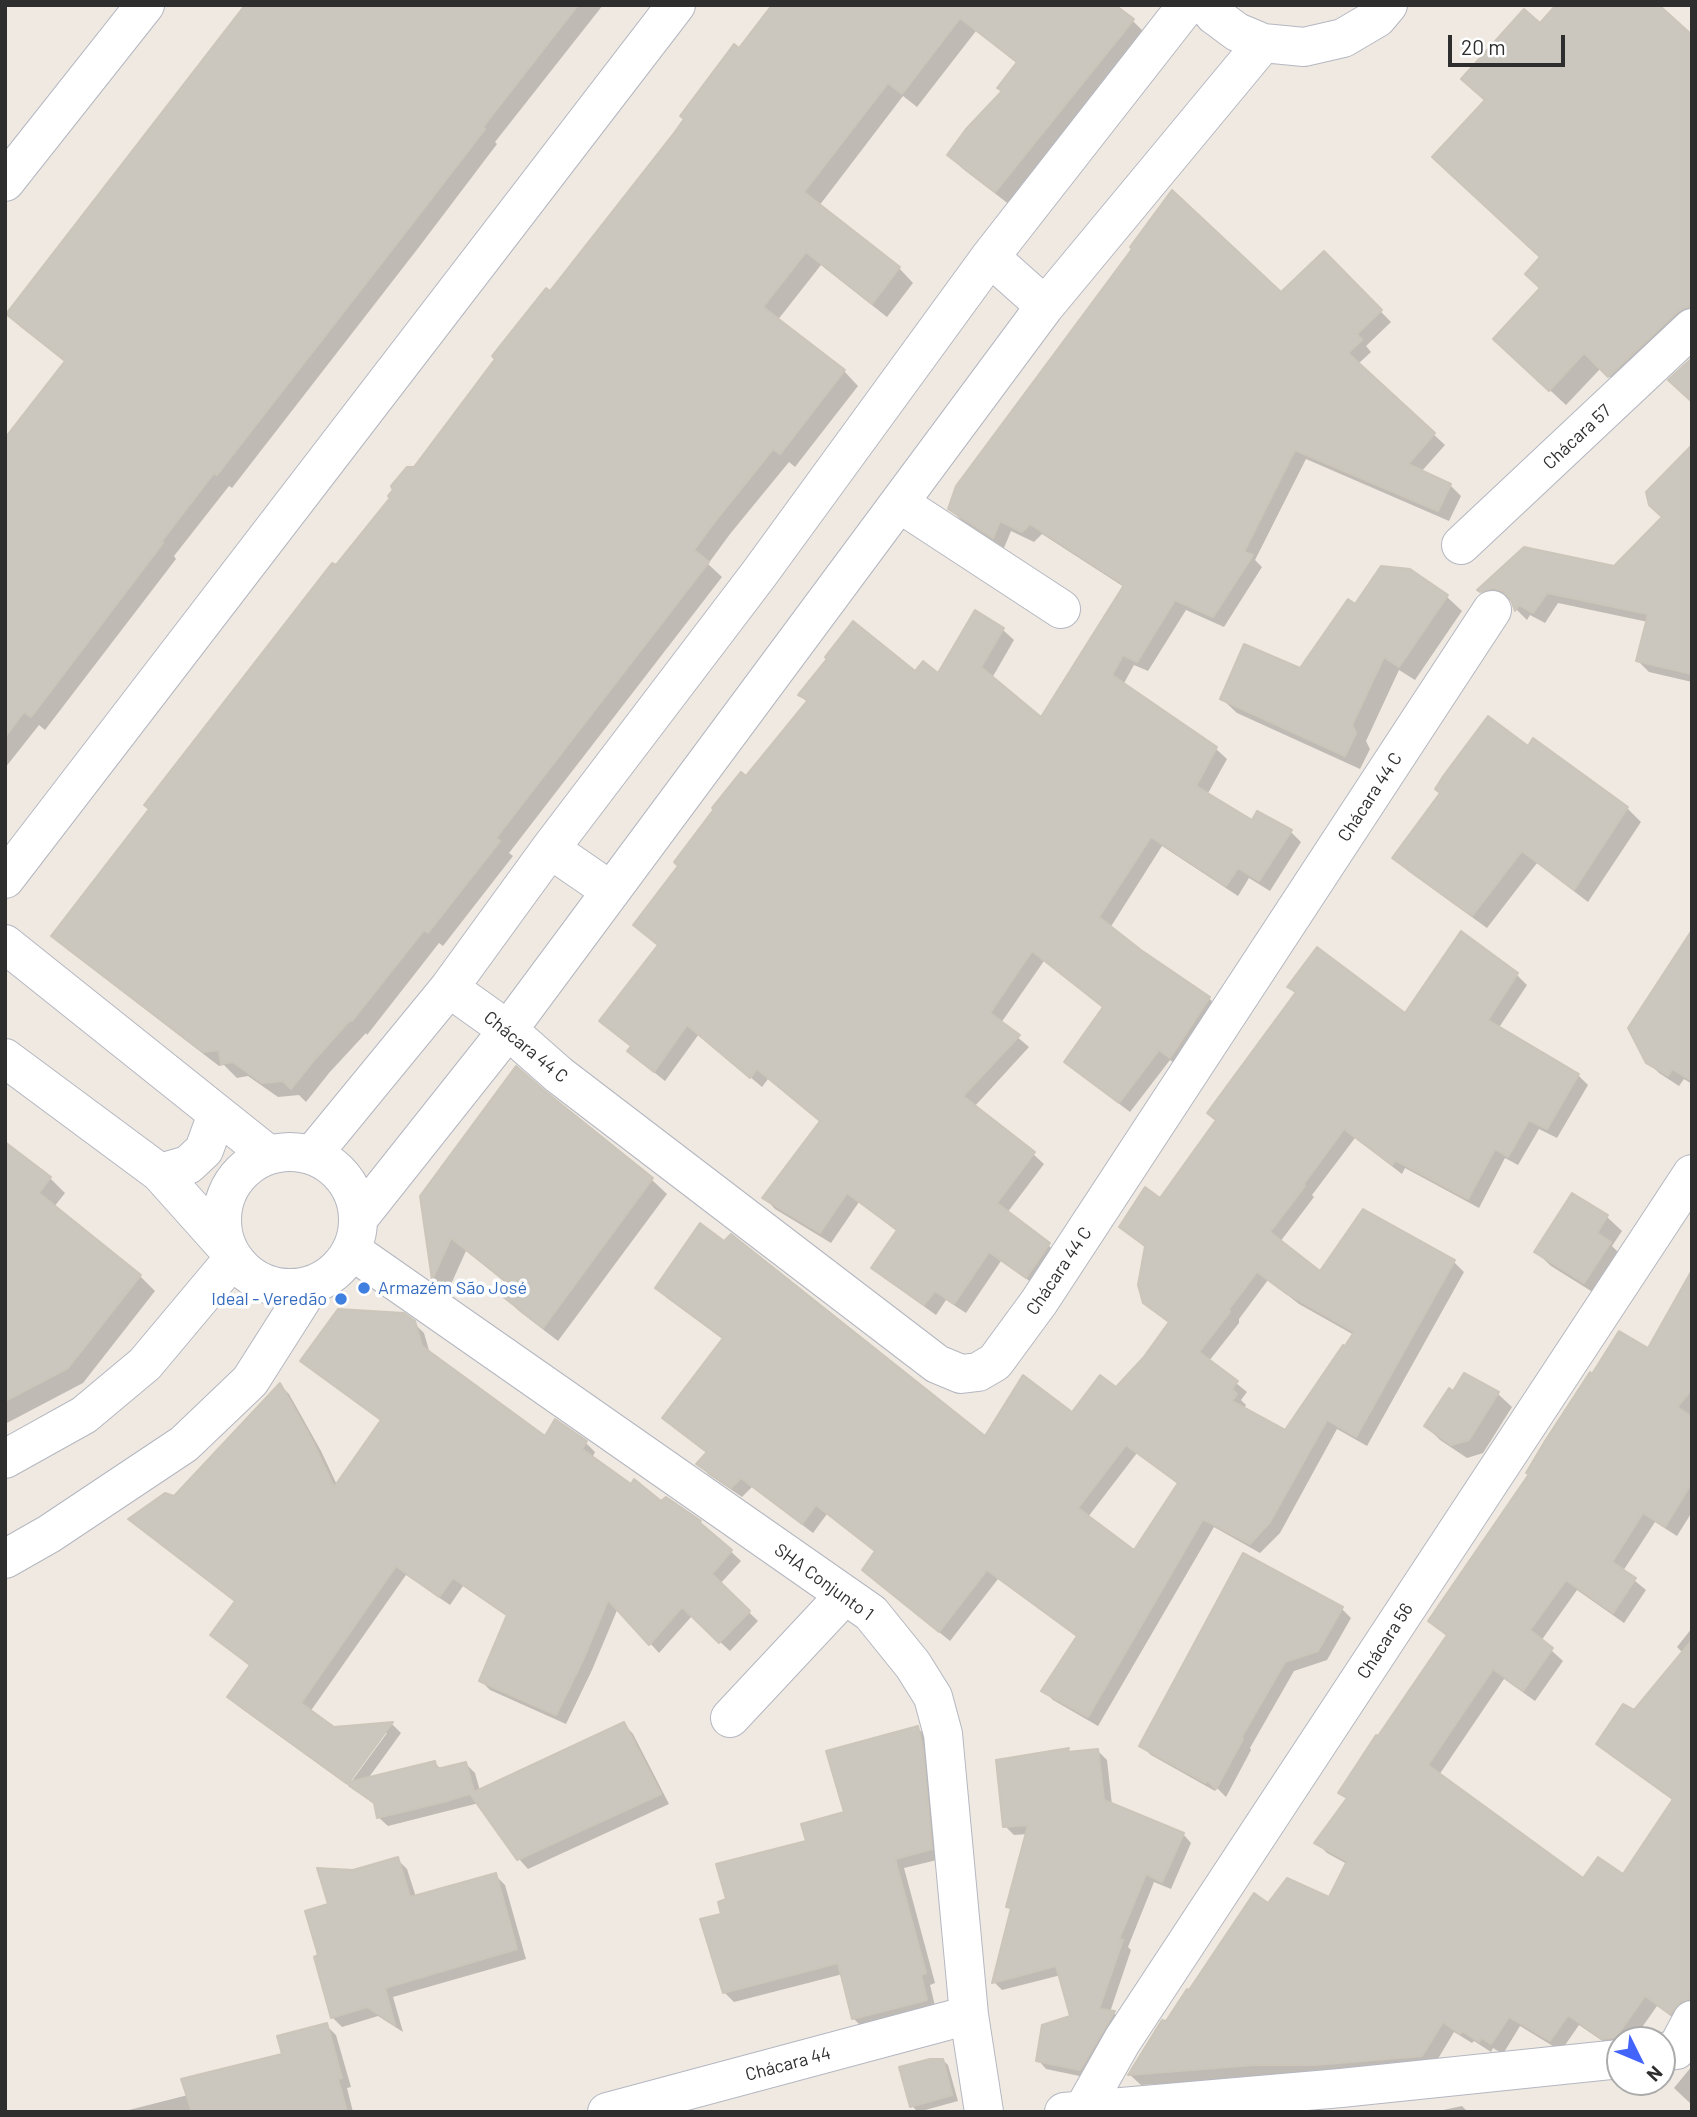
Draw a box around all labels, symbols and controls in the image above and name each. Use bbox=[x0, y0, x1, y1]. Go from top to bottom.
scale bar bbox=[1452, 21, 1569, 65]
text: 20 m bbox=[1461, 34, 1506, 59]
street label: Chácara 57 bbox=[1538, 400, 1616, 474]
street label: Chácara 44 C bbox=[1333, 748, 1407, 846]
street label: Chácara 44 C bbox=[480, 1007, 572, 1087]
street label: Chácara 44 C bbox=[1022, 1223, 1096, 1319]
place label: Armazém São José bbox=[378, 1277, 527, 1299]
marker: Armazém São José bbox=[356, 1280, 372, 1296]
place label: Ideal - Veredão bbox=[211, 1288, 327, 1310]
marker: Ideal - Veredão bbox=[333, 1291, 349, 1307]
street label: SHA Conjunto 1 bbox=[770, 1539, 878, 1625]
street label: Chácara 56 bbox=[1353, 1599, 1417, 1683]
north arrow bbox=[1606, 2026, 1676, 2096]
street label: Chácara 44 bbox=[743, 2042, 833, 2086]
text: N bbox=[1643, 2062, 1668, 2087]

